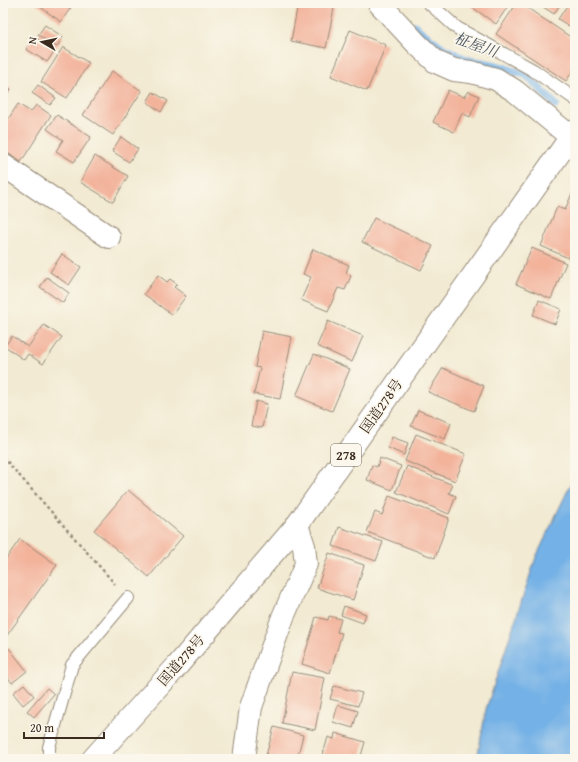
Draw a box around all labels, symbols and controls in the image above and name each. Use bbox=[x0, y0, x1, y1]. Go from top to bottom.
north arrow bbox=[22, 22, 62, 62]
water label: 柾屋川 bbox=[451, 27, 503, 63]
text: N bbox=[24, 35, 41, 45]
street label: 国道278号 bbox=[355, 375, 407, 437]
road number: 278 bbox=[331, 444, 361, 466]
street label: 国道278号 bbox=[153, 630, 209, 690]
scale bar bbox=[24, 714, 104, 740]
text: 20 m bbox=[30, 719, 54, 736]

